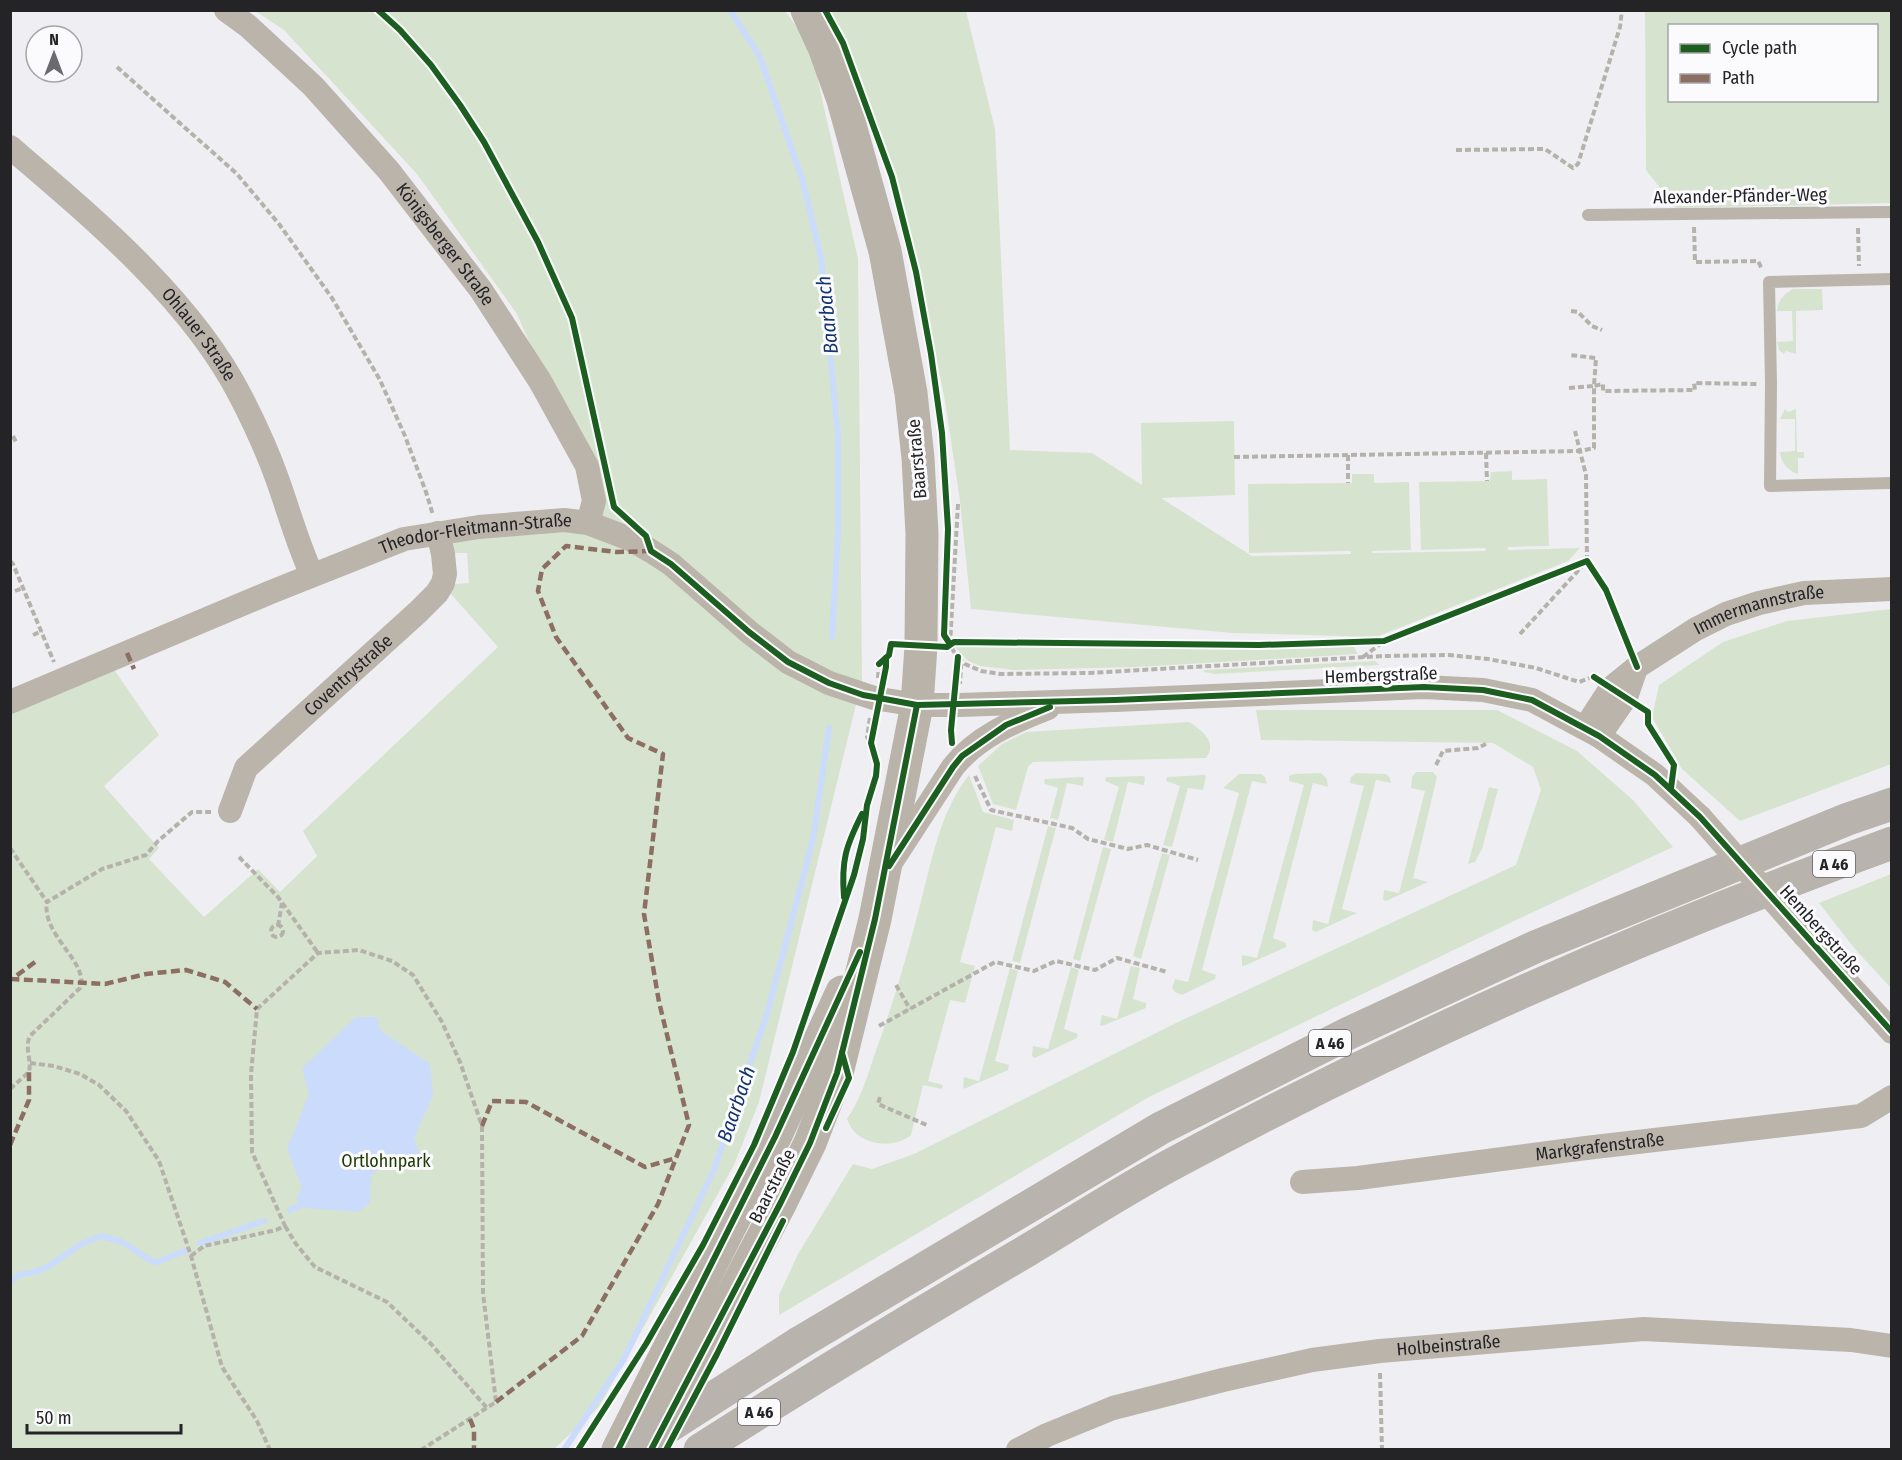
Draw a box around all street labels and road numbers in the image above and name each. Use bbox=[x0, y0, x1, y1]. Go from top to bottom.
street label: Königsberger Straße bbox=[391, 178, 499, 310]
street label: Alexander-Pfänder-Weg bbox=[1653, 183, 1828, 209]
street label: Ohlauer Straße bbox=[157, 283, 241, 385]
street label: Baarstraße bbox=[903, 418, 931, 500]
street label: Theodor-Fleitmann-Straße bbox=[376, 509, 573, 559]
street label: Immermannstraße bbox=[1690, 581, 1825, 639]
street label: Coventrystraße bbox=[300, 630, 397, 721]
street label: Hembergstraße bbox=[1324, 662, 1438, 688]
road number: A 46 bbox=[1813, 851, 1855, 877]
street label: Hembergstraße bbox=[1775, 881, 1867, 979]
road number: A 46 bbox=[1309, 1030, 1351, 1056]
street label: Markgrafenstraße bbox=[1534, 1128, 1666, 1166]
street label: Baarstraße bbox=[744, 1145, 800, 1227]
street label: Holbeinstraße bbox=[1396, 1330, 1501, 1361]
road number: A 46 bbox=[738, 1399, 780, 1425]

